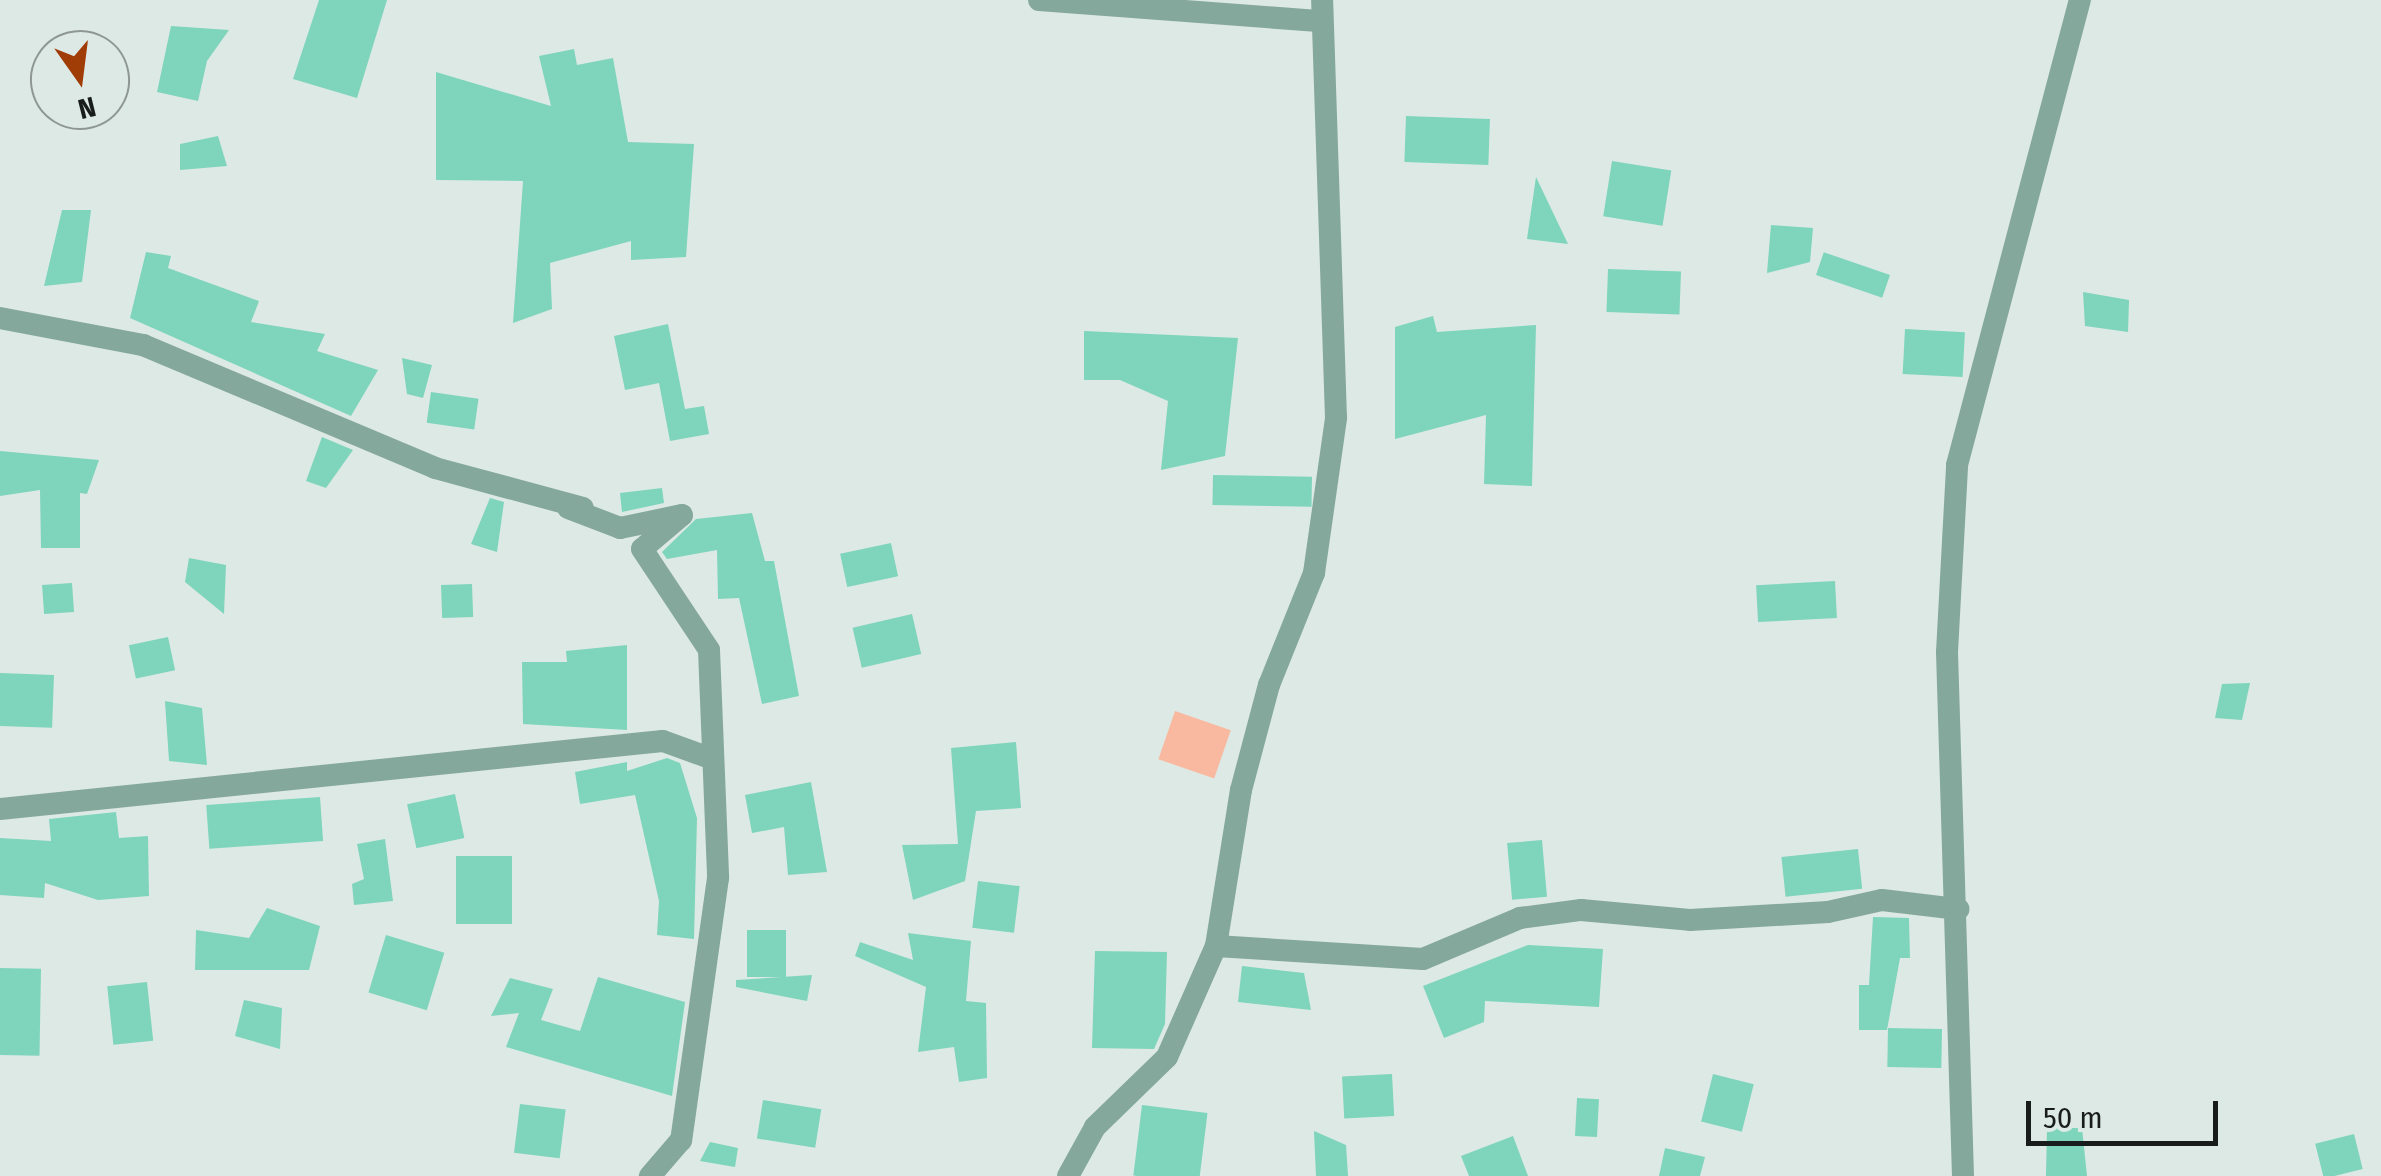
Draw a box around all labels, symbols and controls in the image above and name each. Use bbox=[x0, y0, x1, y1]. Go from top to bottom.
north arrow bbox=[30, 30, 130, 130]
text: N bbox=[75, 90, 99, 126]
scale bar bbox=[2031, 1081, 2224, 1143]
text: 50 m bbox=[2043, 1100, 2103, 1136]

